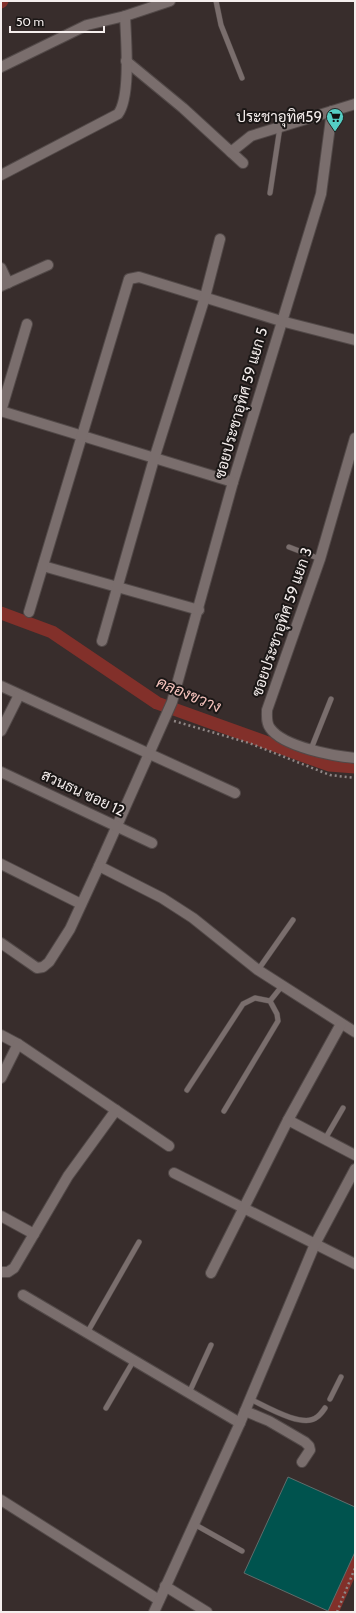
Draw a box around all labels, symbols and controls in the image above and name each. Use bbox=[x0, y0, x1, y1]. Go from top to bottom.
scale bar bbox=[10, 8, 104, 34]
text: 50 m bbox=[16, 14, 44, 29]
supermarket icon: ประชาอุทิศ59 bbox=[325, 107, 345, 132]
place label: ประชาอุทิศ59 bbox=[236, 108, 322, 128]
street label: ซอยประชาอุทิศ 59 แยก 5 bbox=[211, 325, 273, 481]
street label: ซอยประชาอุทิศ 59 แยก 3 bbox=[248, 545, 318, 700]
water label: คลองขวาง bbox=[154, 672, 224, 717]
street label: สวนธน ซอย 12 bbox=[39, 766, 128, 820]

